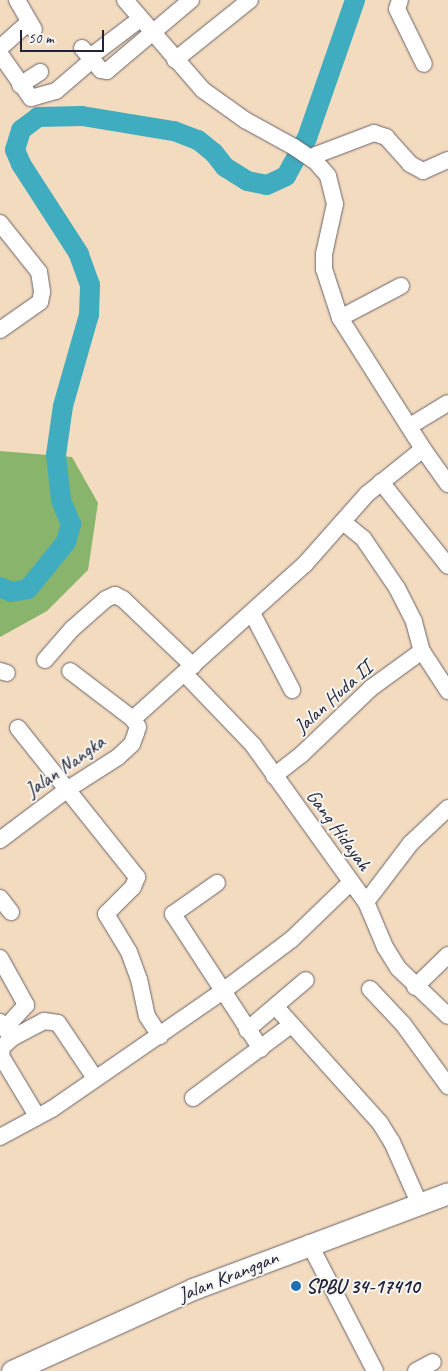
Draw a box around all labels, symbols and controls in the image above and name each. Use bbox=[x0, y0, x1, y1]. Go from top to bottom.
scale bar bbox=[22, 20, 106, 52]
text: 50 m bbox=[28, 29, 54, 48]
street label: Jalan Huda II bbox=[289, 656, 377, 738]
street label: Jalan Nangka bbox=[20, 730, 110, 802]
street label: Gang Hidayah bbox=[301, 785, 377, 875]
street label: Jalan Kranggan bbox=[174, 1245, 282, 1307]
place label: SPBU 34-17410 bbox=[306, 1274, 419, 1298]
marker: SPBU 34-17410 bbox=[290, 1280, 302, 1292]

